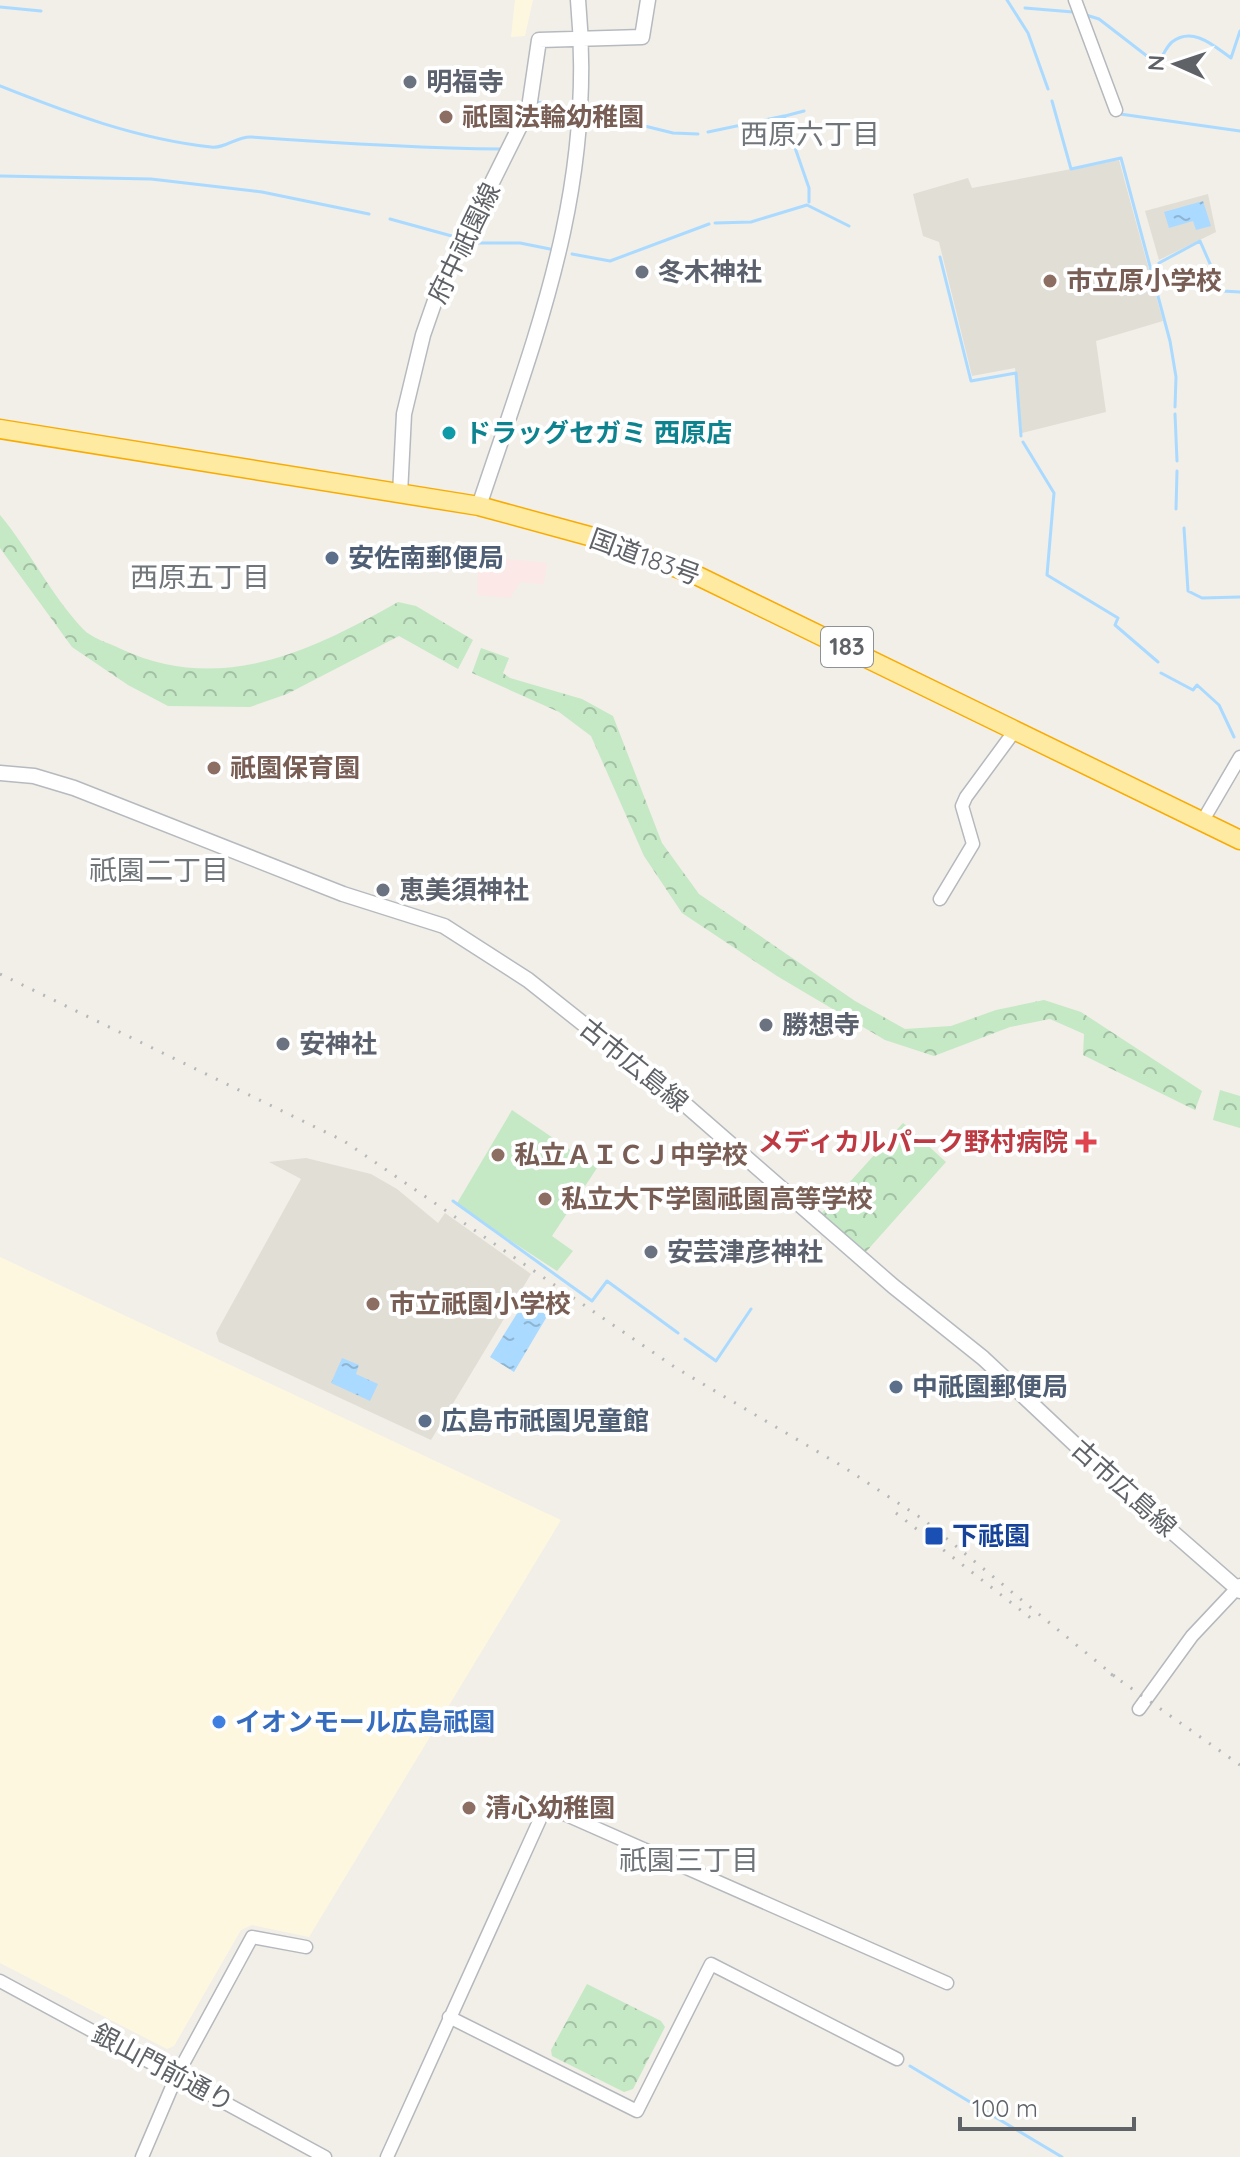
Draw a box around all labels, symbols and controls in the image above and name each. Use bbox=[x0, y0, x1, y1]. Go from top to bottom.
north arrow bbox=[1136, 24, 1216, 104]
text: N bbox=[1142, 54, 1170, 72]
place label: 明福寺 bbox=[426, 65, 504, 98]
marker: 明福寺 bbox=[401, 73, 419, 91]
place label: 祇園法輪幼稚園 bbox=[462, 100, 644, 133]
marker: 祇園法輪幼稚園 bbox=[437, 108, 455, 126]
district label: 西原六丁目 bbox=[740, 116, 880, 151]
street label: 府中祇園線 bbox=[420, 177, 507, 308]
place label: 冬木神社 bbox=[658, 255, 762, 288]
marker: 冬木神社 bbox=[633, 263, 651, 281]
place label: 市立原小学校 bbox=[1066, 264, 1222, 297]
marker: 市立原小学校 bbox=[1041, 272, 1059, 290]
place label: ドラッグセガミ 西原店 bbox=[465, 416, 732, 449]
marker: ドラッグセガミ 西原店 bbox=[440, 424, 458, 442]
street label: 国道183号 bbox=[585, 521, 705, 592]
place label: 安佐南郵便局 bbox=[348, 541, 504, 574]
marker: 安佐南郵便局 bbox=[323, 549, 341, 567]
district label: 西原五丁目 bbox=[130, 559, 270, 594]
road number: 183 bbox=[821, 627, 873, 667]
place label: 祇園保育園 bbox=[230, 751, 360, 784]
marker: 祇園保育園 bbox=[205, 759, 223, 777]
district label: 祇園二丁目 bbox=[89, 852, 229, 887]
place label: 恵美須神社 bbox=[399, 873, 529, 906]
marker: 恵美須神社 bbox=[374, 881, 392, 899]
place label: 勝想寺 bbox=[782, 1008, 860, 1041]
street label: 古市広島線 bbox=[573, 1011, 695, 1118]
marker: 勝想寺 bbox=[757, 1016, 775, 1034]
place label: 安神社 bbox=[299, 1027, 377, 1060]
marker: 安神社 bbox=[274, 1035, 292, 1053]
place label: メディカルパーク野村病院 bbox=[758, 1125, 1068, 1158]
marker: メディカルパーク野村病院 bbox=[1075, 1131, 1097, 1153]
place label: 私立ＡＩＣＪ中学校 bbox=[514, 1138, 748, 1171]
marker: 私立ＡＩＣＪ中学校 bbox=[489, 1146, 507, 1164]
place label: 私立大下学園祗園高等学校 bbox=[561, 1182, 873, 1215]
marker: 私立大下学園祗園高等学校 bbox=[536, 1190, 554, 1208]
place label: 安芸津彦神社 bbox=[667, 1235, 823, 1268]
marker: 安芸津彦神社 bbox=[642, 1243, 660, 1261]
place label: 市立祇園小学校 bbox=[389, 1287, 571, 1320]
marker: 市立祇園小学校 bbox=[364, 1295, 382, 1313]
place label: 中祇園郵便局 bbox=[912, 1370, 1068, 1403]
marker: 中祇園郵便局 bbox=[887, 1378, 905, 1396]
place label: 広島市祇園児童館 bbox=[441, 1404, 649, 1437]
marker: 広島市祇園児童館 bbox=[416, 1412, 434, 1430]
street label: 古市広島線 bbox=[1065, 1432, 1184, 1543]
place label: 下祗園 bbox=[952, 1519, 1030, 1552]
marker: 下祗園 bbox=[923, 1525, 945, 1547]
place label: イオンモール広島祇園 bbox=[235, 1705, 495, 1738]
marker: イオンモール広島祇園 bbox=[210, 1713, 228, 1731]
place label: 清心幼稚園 bbox=[485, 1791, 615, 1824]
marker: 清心幼稚園 bbox=[460, 1799, 478, 1817]
district label: 祇園三丁目 bbox=[619, 1842, 759, 1877]
street label: 銀山門前通り bbox=[87, 2016, 240, 2119]
scale bar bbox=[960, 2081, 1134, 2131]
text: 100 m bbox=[972, 2093, 1038, 2123]

